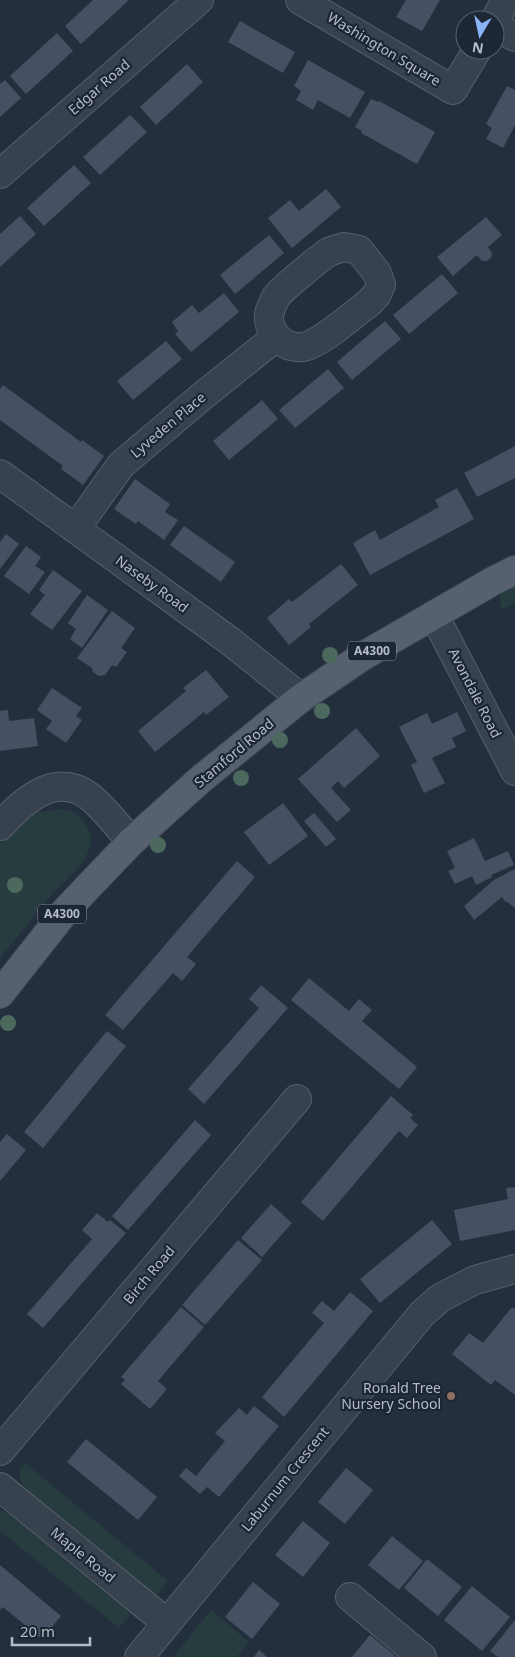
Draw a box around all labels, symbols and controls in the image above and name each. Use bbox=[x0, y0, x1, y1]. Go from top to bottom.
street label: Washington Square bbox=[324, 7, 444, 90]
north arrow bbox=[455, 10, 505, 60]
text: N bbox=[471, 38, 485, 59]
street label: Edgar Road bbox=[64, 55, 134, 119]
street label: Lyveden Place bbox=[126, 387, 209, 462]
street label: Naseby Road bbox=[112, 551, 193, 617]
road number: A4300 bbox=[348, 641, 396, 660]
street label: Avondale Road bbox=[445, 645, 506, 741]
street label: Stamford Road bbox=[190, 714, 277, 792]
road number: A4300 bbox=[38, 904, 86, 924]
street label: Birch Road bbox=[119, 1241, 179, 1308]
place label: Ronald Tree Nursery School bbox=[341, 1378, 441, 1413]
marker: Ronald Tree Nursery School bbox=[445, 1390, 457, 1402]
street label: Laburnum Crescent bbox=[236, 1422, 333, 1535]
street label: Maple Road bbox=[47, 1523, 120, 1587]
scale bar bbox=[12, 1614, 90, 1646]
text: 20 m bbox=[20, 1621, 55, 1641]

